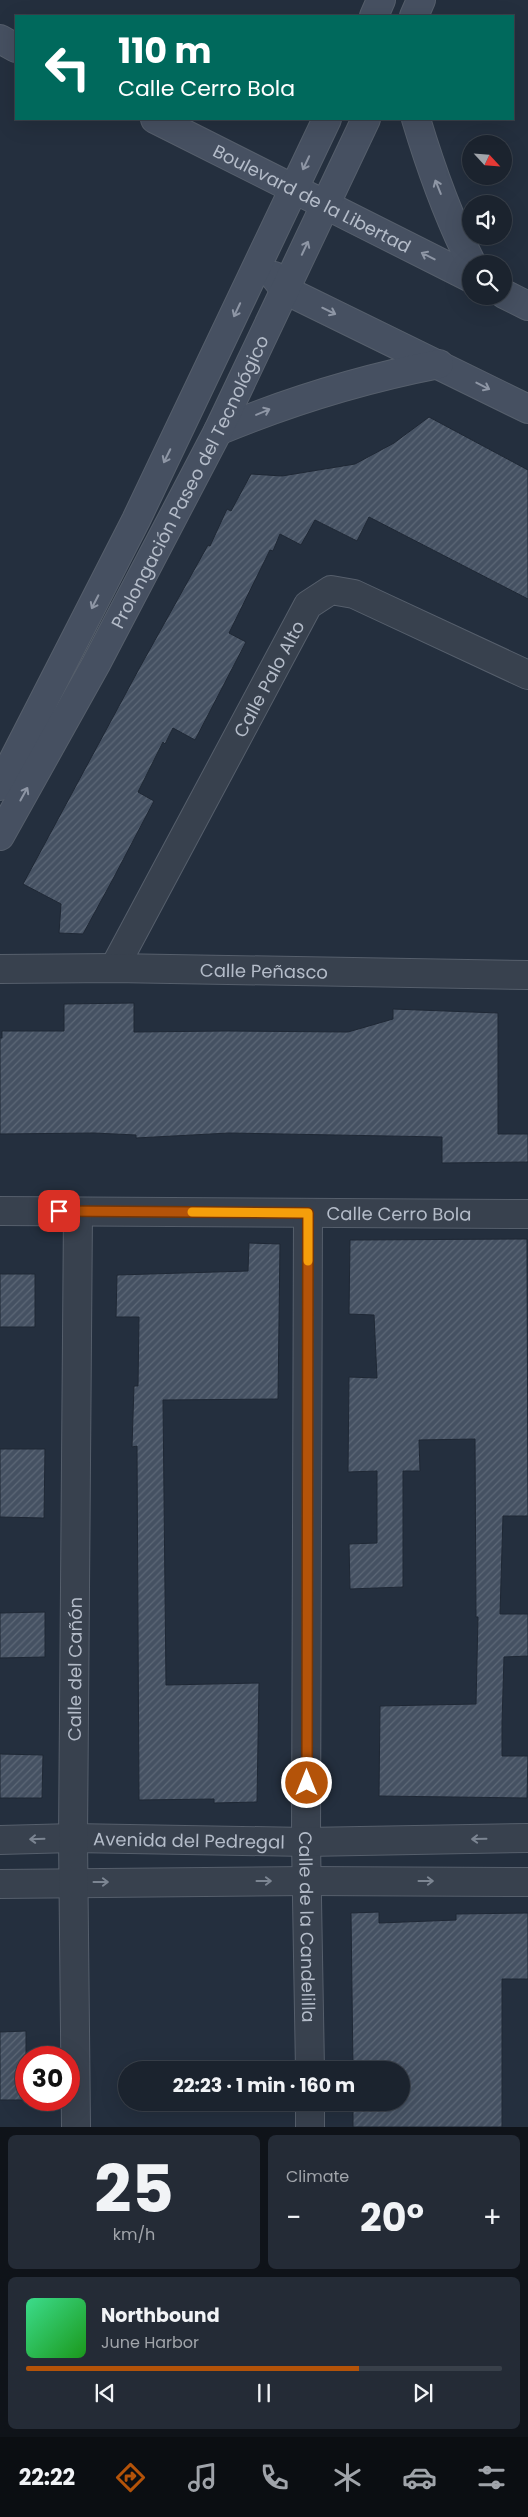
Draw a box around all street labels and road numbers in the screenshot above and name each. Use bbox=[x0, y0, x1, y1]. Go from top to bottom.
street label: Boulevard de la Libertad bbox=[209, 138, 415, 258]
street label: Prolongación Paseo del Tecnológico bbox=[104, 331, 274, 633]
street label: Calle Palo Alto bbox=[227, 616, 310, 741]
street label: Calle Peñasco bbox=[200, 957, 328, 984]
street label: Calle Cerro Bola bbox=[326, 1200, 472, 1226]
street label: Calle del Cañón bbox=[61, 1597, 87, 1741]
street label: Avenida del Pedregal bbox=[93, 1826, 285, 1854]
street label: Calle de la Candelilla bbox=[293, 1831, 322, 2023]

